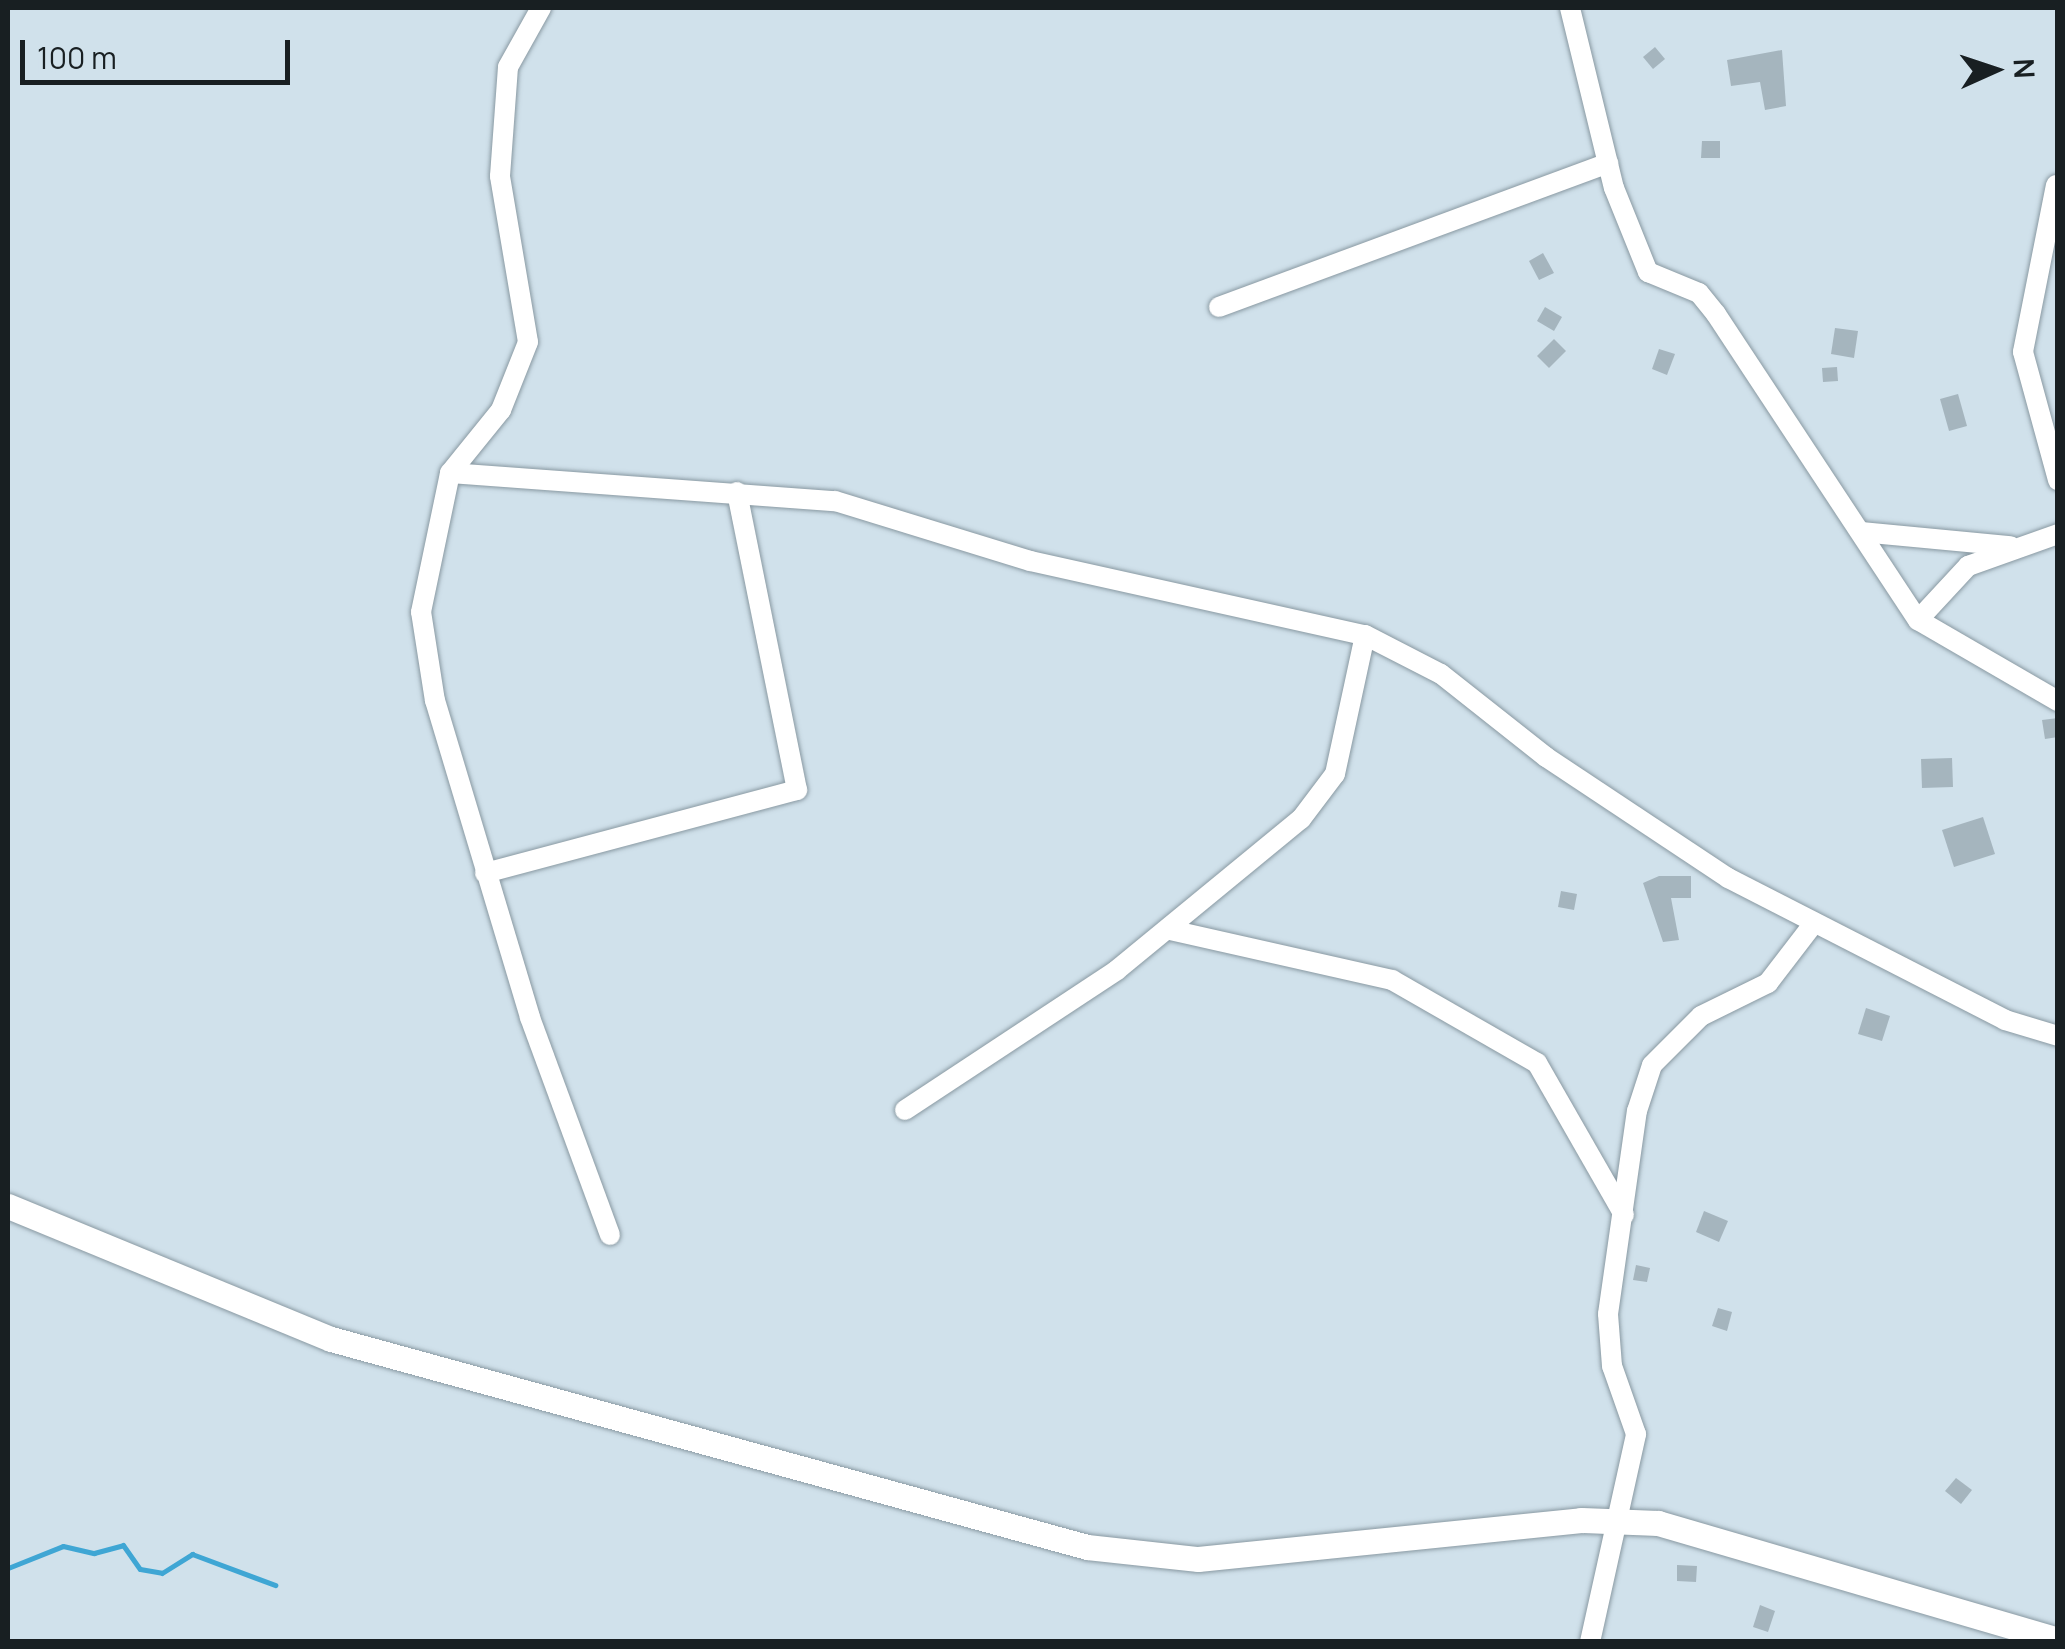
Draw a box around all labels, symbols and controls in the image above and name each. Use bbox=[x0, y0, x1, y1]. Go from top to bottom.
scale bar bbox=[25, 20, 295, 82]
north arrow bbox=[1945, 20, 2045, 120]
text: 100 m bbox=[37, 37, 117, 78]
text: N bbox=[2005, 57, 2044, 79]

